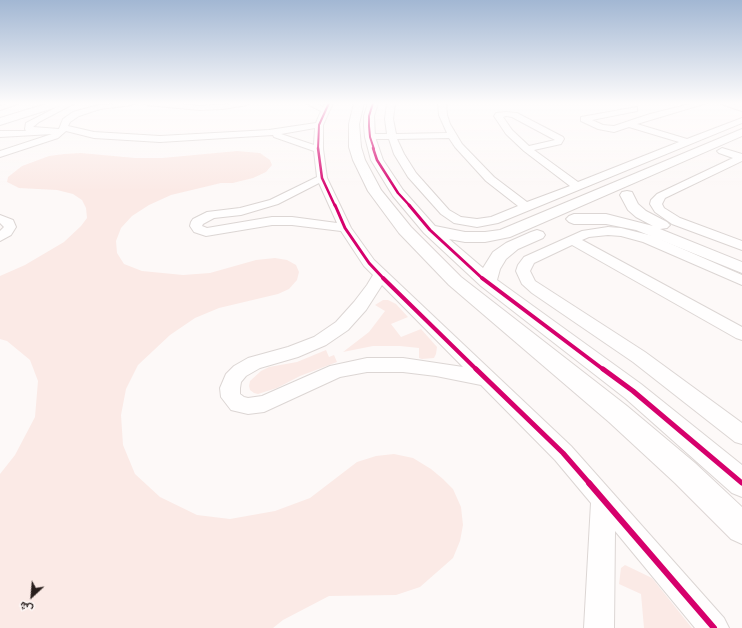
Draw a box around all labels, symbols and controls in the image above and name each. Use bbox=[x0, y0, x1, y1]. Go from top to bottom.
north arrow bbox=[12, 576, 52, 616]
text: ش bbox=[18, 598, 35, 616]

